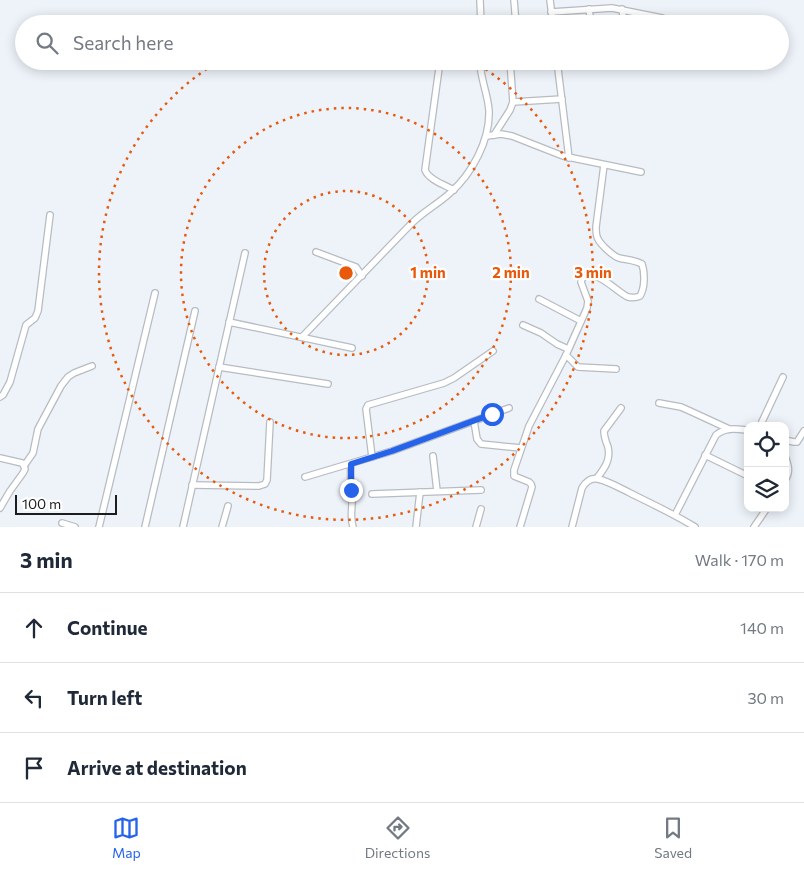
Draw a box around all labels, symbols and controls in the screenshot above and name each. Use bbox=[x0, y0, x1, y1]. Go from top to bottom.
search box bbox=[15, 15, 789, 70]
icon: search bbox=[33, 29, 61, 57]
text: Search here bbox=[73, 31, 173, 54]
text: 1 min bbox=[410, 263, 446, 281]
text: 2 min bbox=[492, 263, 530, 281]
text: 3 min bbox=[574, 263, 612, 281]
centre of rings bbox=[337, 264, 355, 282]
route start bbox=[481, 403, 504, 426]
map controls bbox=[744, 422, 789, 512]
button: locate bbox=[744, 422, 789, 467]
button: layers bbox=[744, 467, 789, 512]
route end bbox=[340, 479, 363, 502]
scale bar bbox=[15, 492, 118, 515]
text: 100 m bbox=[22, 495, 61, 512]
text: 3 min bbox=[20, 547, 73, 572]
text: Walk · 170 m bbox=[695, 550, 784, 569]
icon: ahead bbox=[20, 614, 48, 642]
text: Continue bbox=[67, 616, 147, 639]
text: 140 m bbox=[740, 618, 784, 637]
icon: left bbox=[20, 684, 48, 712]
text: Turn left bbox=[67, 686, 142, 709]
text: 30 m bbox=[747, 688, 784, 707]
icon: arrive bbox=[20, 754, 48, 782]
text: Arrive at destination bbox=[67, 756, 247, 779]
tab: Map bbox=[112, 814, 141, 861]
tab: Directions bbox=[365, 814, 430, 861]
tab: Saved bbox=[654, 814, 692, 861]

